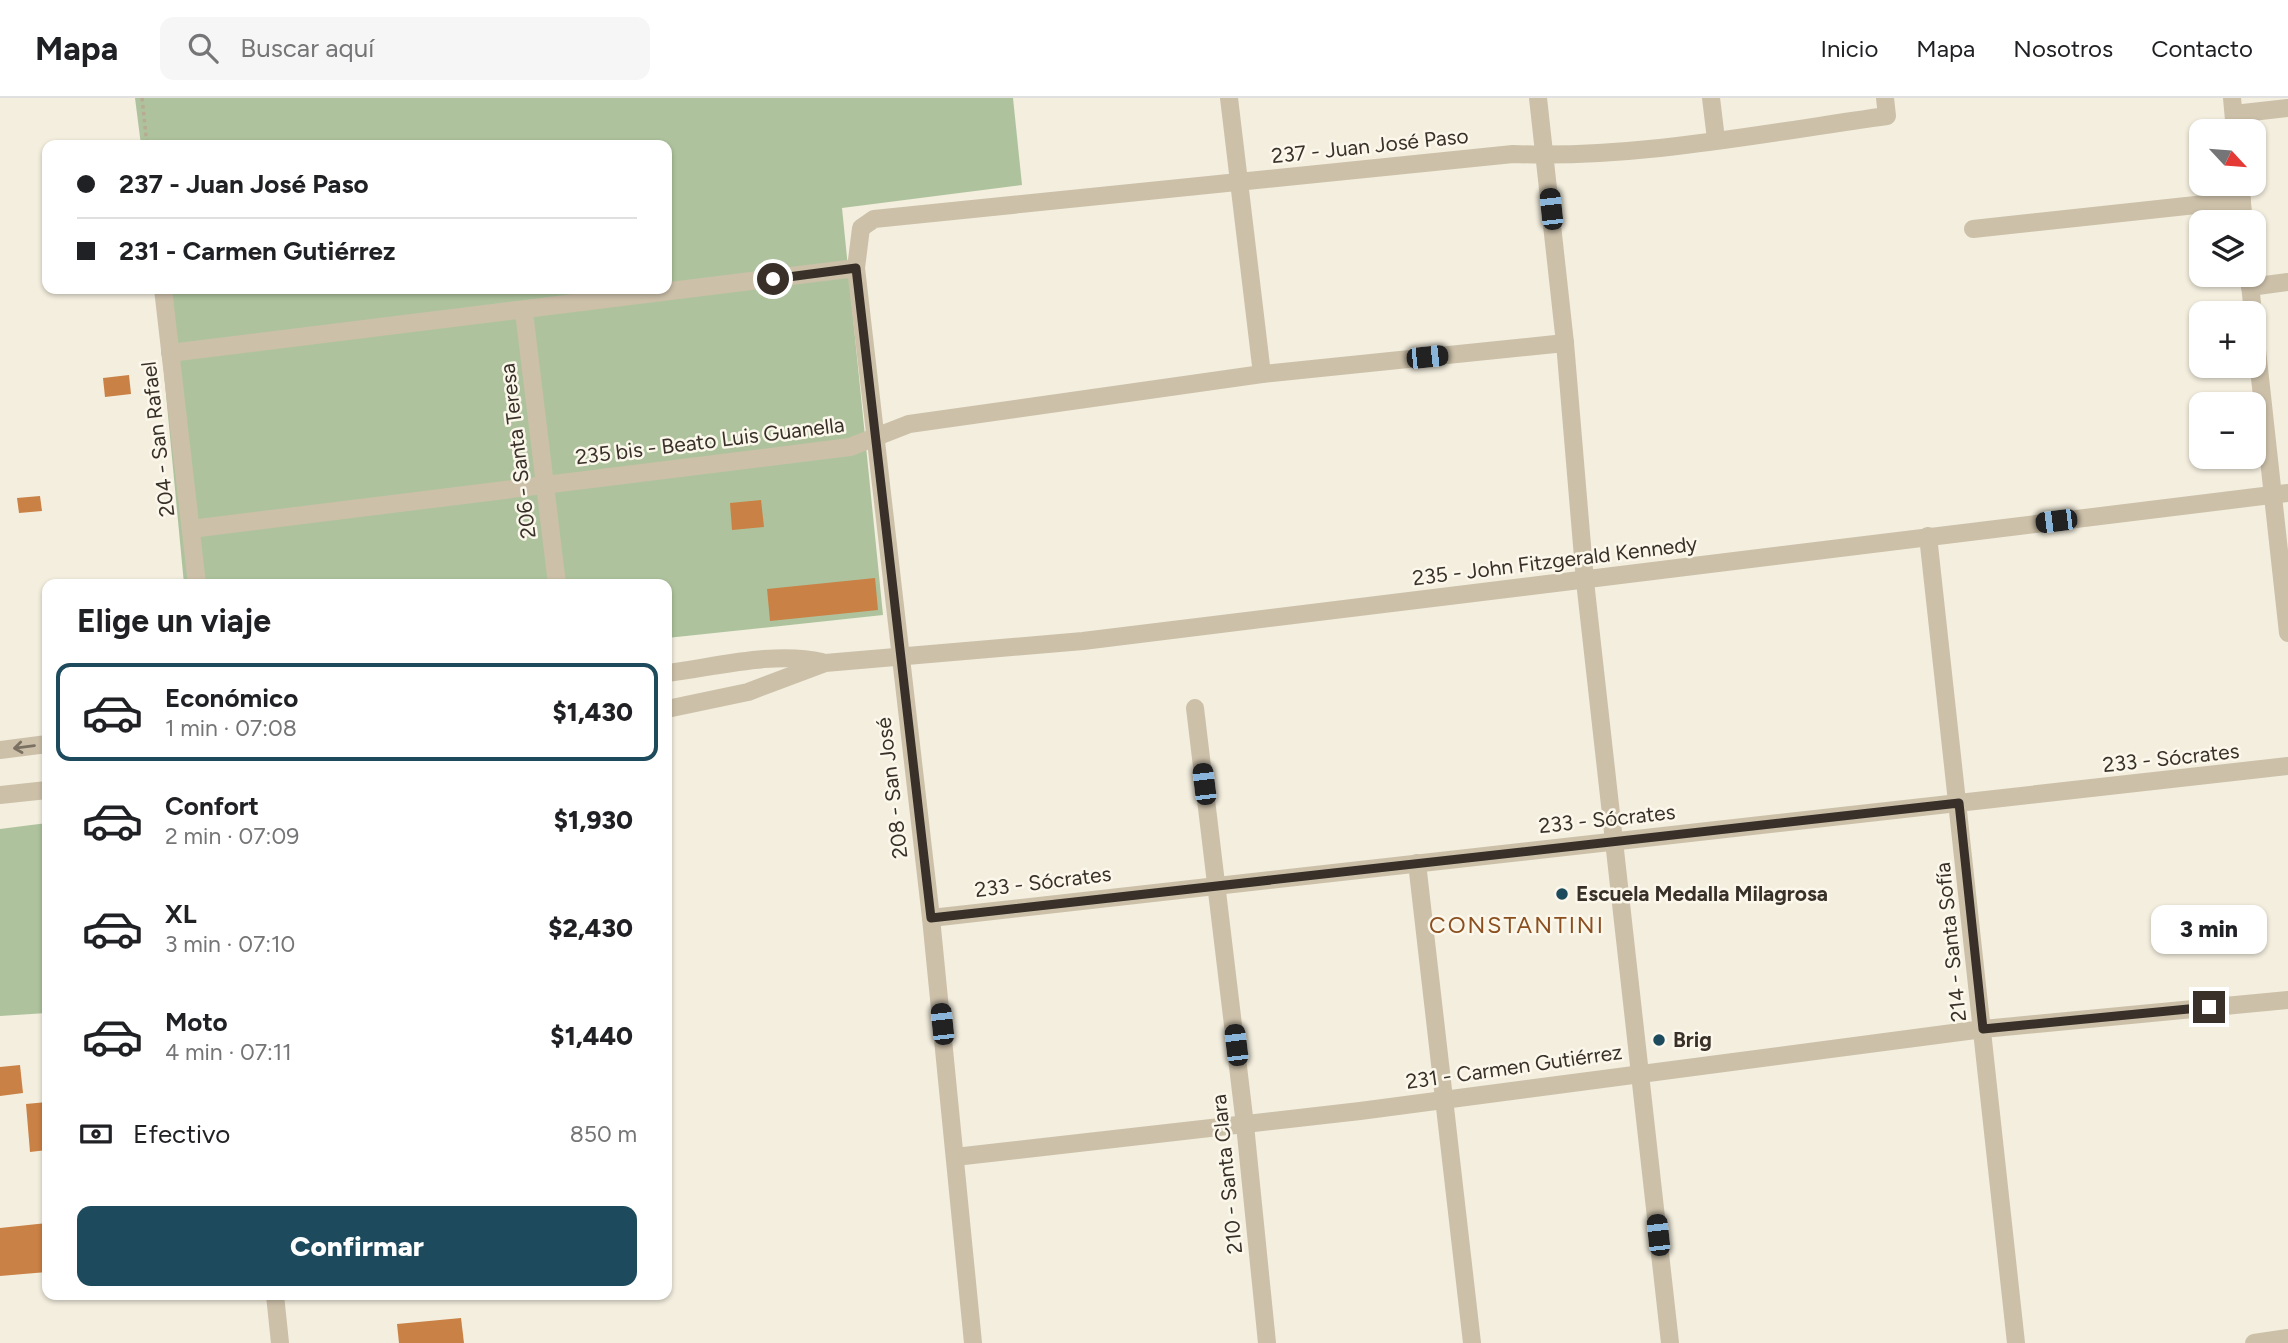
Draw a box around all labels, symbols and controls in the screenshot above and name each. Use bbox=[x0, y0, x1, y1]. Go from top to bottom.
search box bbox=[160, 17, 650, 80]
text: Mapa bbox=[35, 29, 118, 68]
icon: search bbox=[184, 29, 222, 67]
text: Buscar aquí bbox=[240, 32, 374, 64]
text: Inicio bbox=[1820, 34, 1878, 63]
text: Mapa bbox=[1916, 34, 1975, 63]
text: Nosotros bbox=[2013, 34, 2113, 63]
text: Contacto bbox=[2151, 34, 2253, 63]
north arrow bbox=[2189, 119, 2266, 196]
map controls bbox=[2189, 119, 2266, 469]
street label: 237 - Juan José Paso bbox=[1270, 123, 1470, 168]
text: 237 - Juan José Paso bbox=[119, 168, 369, 200]
car bbox=[1539, 187, 1564, 231]
button: layers bbox=[2189, 210, 2266, 287]
text: 231 - Carmen Gutiérrez bbox=[119, 235, 395, 267]
route start bbox=[757, 263, 789, 295]
button: + bbox=[2189, 301, 2266, 378]
car bbox=[1406, 344, 1449, 370]
street label: 204 - San Rafael bbox=[136, 360, 179, 518]
street label: 206 - Santa Teresa bbox=[494, 362, 541, 540]
button: − bbox=[2189, 392, 2266, 469]
street label: 235 bis - Beato Luis Guanella bbox=[574, 412, 846, 469]
car bbox=[2034, 508, 2079, 534]
street label: 235 - John Fitzgerald Kennedy bbox=[1411, 531, 1699, 590]
text: Elige un viaje bbox=[77, 602, 271, 640]
icon: car bbox=[81, 681, 144, 744]
text: Económico bbox=[165, 682, 298, 714]
text: $1,430 bbox=[552, 696, 633, 728]
text: 1 min · 07:08 bbox=[165, 714, 297, 742]
street label: 208 - San José bbox=[870, 716, 913, 860]
street label: 233 - Sócrates bbox=[2101, 738, 2240, 777]
one-way arrow bbox=[13, 741, 35, 754]
car bbox=[1192, 762, 1217, 806]
icon: car bbox=[81, 789, 144, 852]
text: Confort bbox=[165, 790, 259, 822]
street label: 233 - Sócrates bbox=[1537, 799, 1676, 838]
text: $1,930 bbox=[554, 804, 633, 836]
text: 2 min · 07:09 bbox=[165, 822, 299, 850]
street label: 233 - Sócrates bbox=[973, 861, 1113, 902]
street label: 214 - Santa Sofía bbox=[1930, 861, 1971, 1023]
place label: Escuela Medalla Milagrosa bbox=[1576, 881, 1828, 906]
marker: Escuela Medalla Milagrosa bbox=[1554, 886, 1570, 902]
icon: car bbox=[81, 897, 144, 960]
text: XL bbox=[165, 898, 197, 930]
callout: 3 min bbox=[2151, 906, 2267, 954]
district label: CONSTANTINI bbox=[1429, 911, 1605, 939]
text: $2,430 bbox=[548, 912, 633, 944]
text: 3 min bbox=[2180, 915, 2238, 943]
text: 3 min · 07:10 bbox=[165, 930, 295, 958]
route end bbox=[2193, 991, 2225, 1023]
car bbox=[930, 1002, 955, 1046]
icon: car bbox=[81, 1005, 144, 1068]
text: Moto bbox=[165, 1006, 228, 1038]
text: $1,440 bbox=[550, 1020, 633, 1052]
car bbox=[1224, 1023, 1249, 1067]
place label: Brig bbox=[1673, 1027, 1712, 1052]
marker: Brig bbox=[1651, 1032, 1667, 1048]
text: 4 min · 07:11 bbox=[165, 1038, 292, 1066]
street label: 231 - Carmen Gutiérrez bbox=[1404, 1039, 1624, 1094]
street label: 210 - Santa Clara bbox=[1206, 1093, 1247, 1255]
icon: cash bbox=[77, 1115, 115, 1153]
text: Efectivo bbox=[133, 1118, 230, 1150]
text: 850 m bbox=[570, 1120, 637, 1148]
button: Confirmar bbox=[77, 1206, 637, 1286]
car bbox=[1646, 1213, 1671, 1257]

